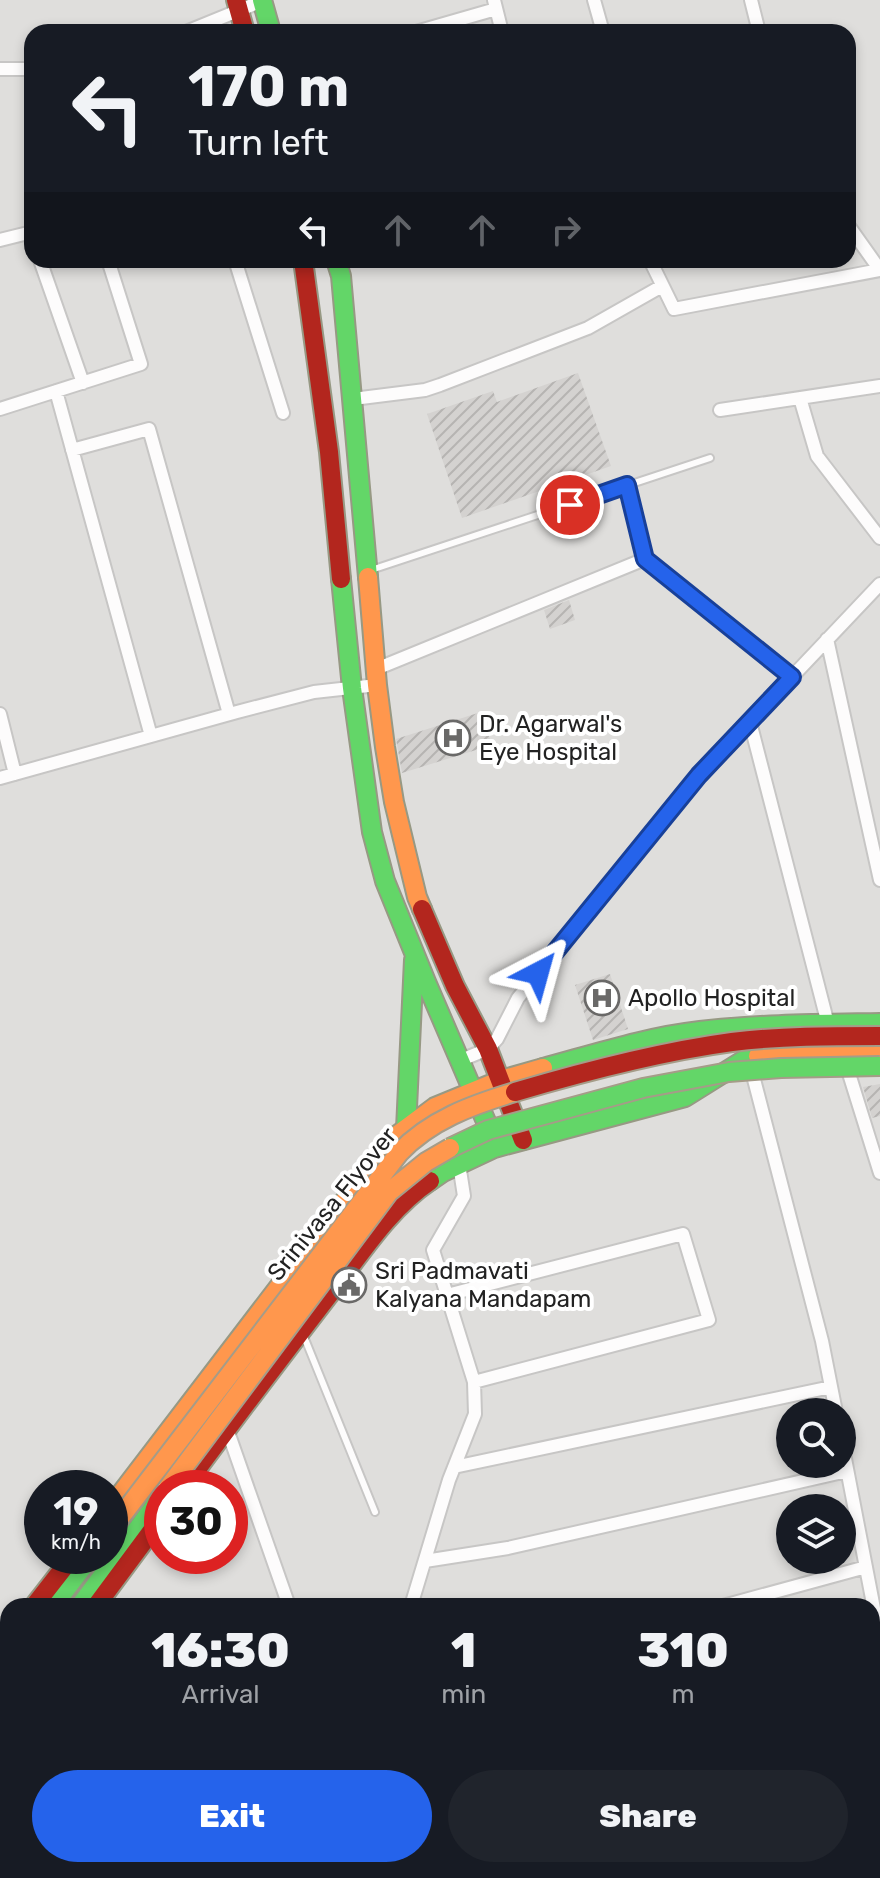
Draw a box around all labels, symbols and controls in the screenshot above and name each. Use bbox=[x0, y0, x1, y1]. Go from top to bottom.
text: 170 m bbox=[188, 54, 349, 120]
icon: left bbox=[56, 56, 160, 160]
text: Turn left bbox=[188, 121, 329, 164]
icon: left bbox=[292, 208, 336, 252]
icon: ahead bbox=[376, 208, 420, 252]
icon: ahead bbox=[460, 208, 504, 252]
icon: right bbox=[544, 208, 588, 252]
pin bbox=[536, 471, 604, 539]
icon: arrive bbox=[548, 483, 592, 527]
place label: Dr. Agarwal's Eye Hospital bbox=[479, 710, 622, 766]
hospital icon: Dr. Agarwal's Eye Hospital bbox=[434, 719, 472, 757]
position arrow bbox=[496, 931, 580, 1015]
hospital icon: Apollo Hospital bbox=[583, 979, 621, 1017]
place label: Apollo Hospital bbox=[628, 984, 795, 1012]
street label: Srinivasa Flyover bbox=[262, 1122, 402, 1286]
place label: Sri Padmavati Kalyana Mandapam bbox=[375, 1257, 591, 1313]
public building icon: Sri Padmavati Kalyana Mandapam bbox=[330, 1266, 368, 1304]
map controls bbox=[776, 1398, 856, 1574]
button: search bbox=[776, 1398, 856, 1478]
speed limit sign: 30 bbox=[144, 1470, 248, 1574]
text: 19 bbox=[53, 1488, 99, 1535]
button: layers bbox=[776, 1494, 856, 1574]
text: km/h bbox=[51, 1530, 101, 1554]
text: 16:30 bbox=[151, 1622, 290, 1679]
text: 1 bbox=[451, 1622, 476, 1679]
text: 310 bbox=[638, 1622, 729, 1679]
text: Arrival bbox=[182, 1679, 260, 1710]
text: min bbox=[441, 1679, 486, 1710]
text: m bbox=[672, 1679, 695, 1710]
button: Exit bbox=[32, 1770, 432, 1862]
button: Share bbox=[448, 1770, 848, 1862]

